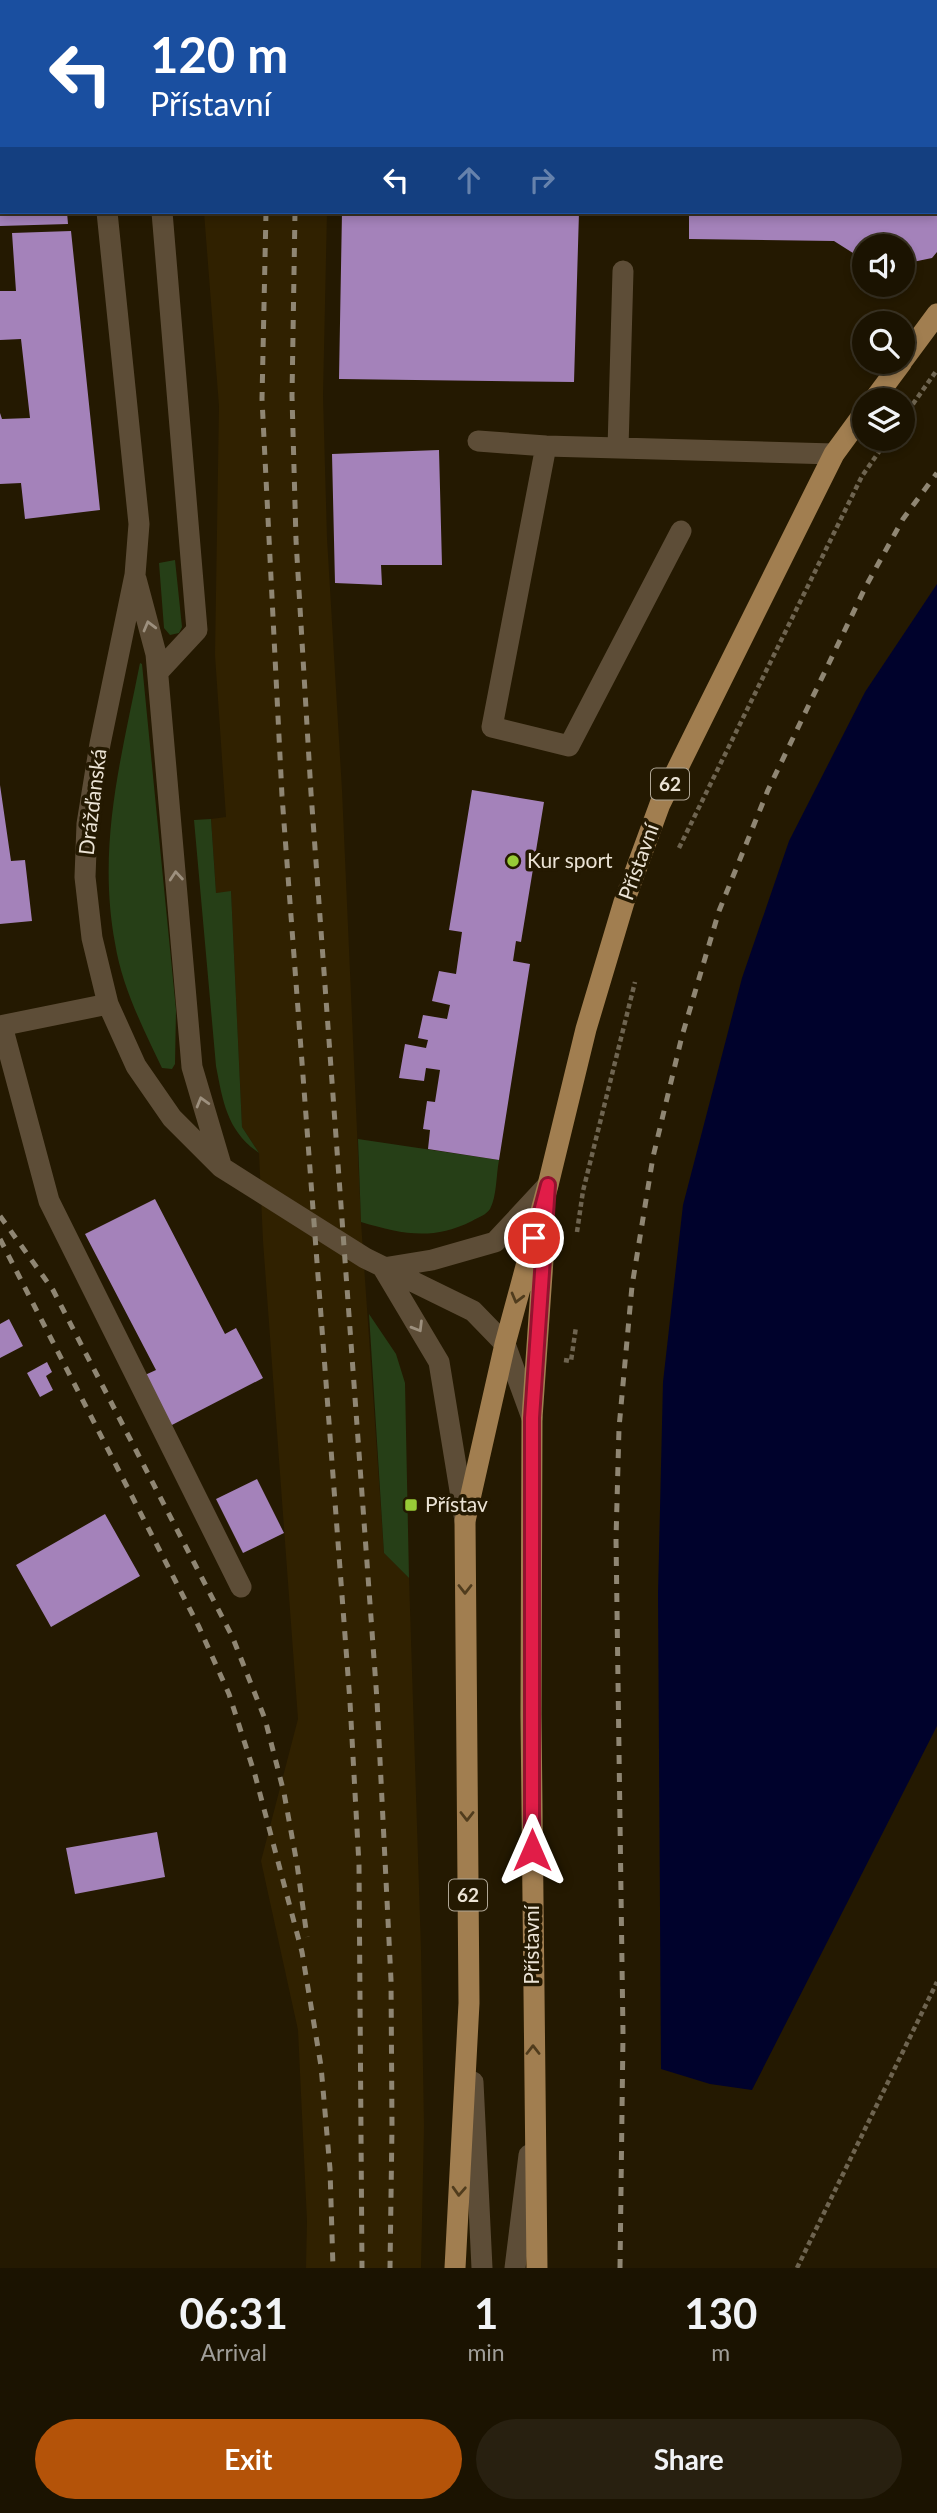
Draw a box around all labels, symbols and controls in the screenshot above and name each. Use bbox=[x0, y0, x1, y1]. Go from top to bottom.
text: 120 m bbox=[150, 25, 288, 83]
icon: left bbox=[35, 28, 126, 119]
text: Přístavní bbox=[150, 84, 271, 123]
icon: left bbox=[377, 161, 415, 199]
icon: ahead bbox=[450, 161, 488, 199]
icon: right bbox=[523, 161, 561, 199]
map controls bbox=[852, 234, 915, 451]
button: sound bbox=[852, 234, 915, 297]
button: search bbox=[852, 311, 915, 374]
button: layers bbox=[852, 388, 915, 451]
one-way arrow bbox=[143, 620, 157, 632]
street label: Drážďanská bbox=[73, 747, 110, 856]
road number: 62 bbox=[651, 768, 689, 800]
street label: Přístavní bbox=[612, 819, 663, 903]
place label: Kur sport bbox=[527, 847, 613, 872]
marker: Kur sport bbox=[505, 853, 521, 869]
one-way arrow bbox=[168, 870, 183, 882]
one-way arrow bbox=[196, 1096, 211, 1108]
pin bbox=[504, 1208, 564, 1268]
icon: arrive bbox=[515, 1219, 553, 1257]
one-way arrow bbox=[511, 1291, 526, 1303]
one-way arrow bbox=[410, 1319, 423, 1332]
place label: Přístav bbox=[425, 1491, 488, 1516]
marker: Přístav bbox=[403, 1497, 419, 1513]
one-way arrow bbox=[457, 1584, 473, 1595]
one-way arrow bbox=[459, 1812, 475, 1822]
position arrow bbox=[495, 1813, 569, 1887]
road number: 62 bbox=[449, 1880, 487, 1910]
street label: Přístavní bbox=[518, 1904, 543, 1985]
one-way arrow bbox=[525, 2045, 541, 2055]
one-way arrow bbox=[451, 2185, 466, 2196]
text: 06:31 bbox=[180, 2288, 288, 2338]
text: 1 bbox=[474, 2288, 498, 2338]
text: 130 bbox=[684, 2288, 757, 2338]
text: Arrival bbox=[201, 2338, 267, 2366]
text: min bbox=[467, 2338, 505, 2366]
text: m bbox=[711, 2338, 730, 2366]
button: Exit bbox=[35, 2419, 462, 2499]
button: Share bbox=[476, 2419, 902, 2499]

